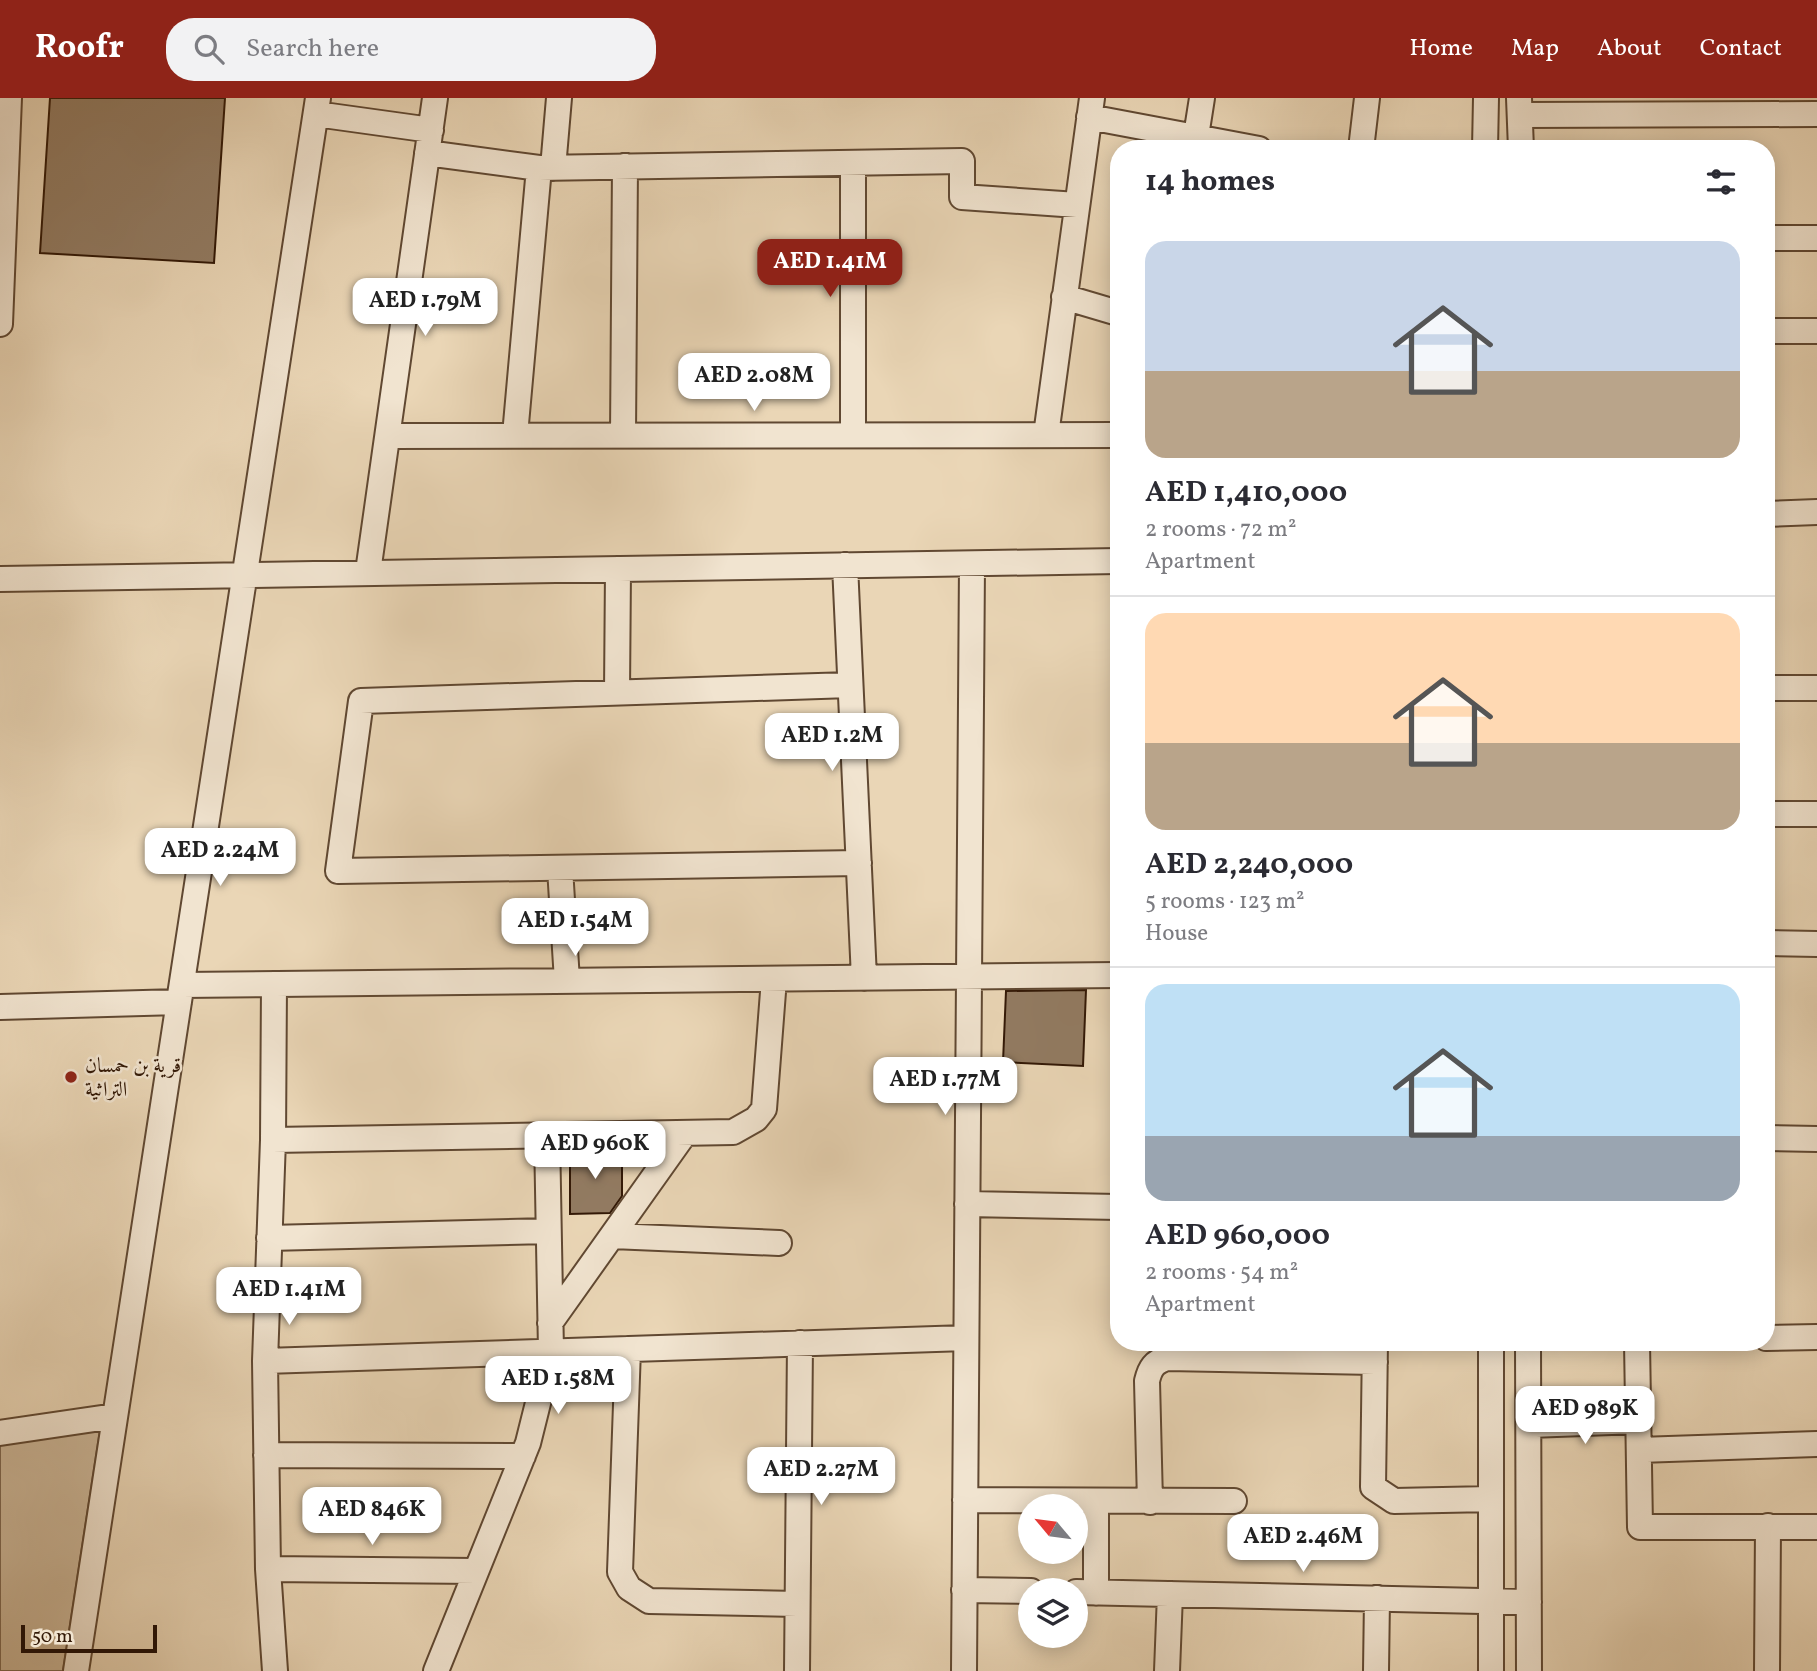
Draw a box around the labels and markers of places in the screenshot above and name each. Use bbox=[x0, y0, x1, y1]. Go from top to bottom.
pin: AED 1.41M bbox=[750, 240, 910, 299]
pin: AED 1.79M bbox=[345, 278, 505, 338]
pin: AED 2.08M bbox=[674, 354, 834, 413]
pin: AED 1.2M bbox=[760, 714, 904, 773]
pin: AED 2.24M bbox=[140, 828, 300, 888]
pin: AED 1.54M bbox=[495, 898, 655, 958]
place label: قرية بن حمسان التراثية bbox=[85, 1052, 181, 1105]
pin: AED 1.77M bbox=[865, 1058, 1025, 1117]
marker: قرية بن حمسان التراثية bbox=[63, 1069, 79, 1085]
pin: AED 960K bbox=[523, 1122, 667, 1181]
pin: AED 1.41M bbox=[209, 1268, 369, 1327]
pin: AED 1.58M bbox=[478, 1356, 638, 1416]
pin: AED 989K bbox=[1513, 1386, 1657, 1446]
pin: AED 2.27M bbox=[741, 1448, 901, 1507]
pin: AED 846K bbox=[300, 1488, 444, 1547]
pin: AED 2.46M bbox=[1223, 1514, 1383, 1574]

